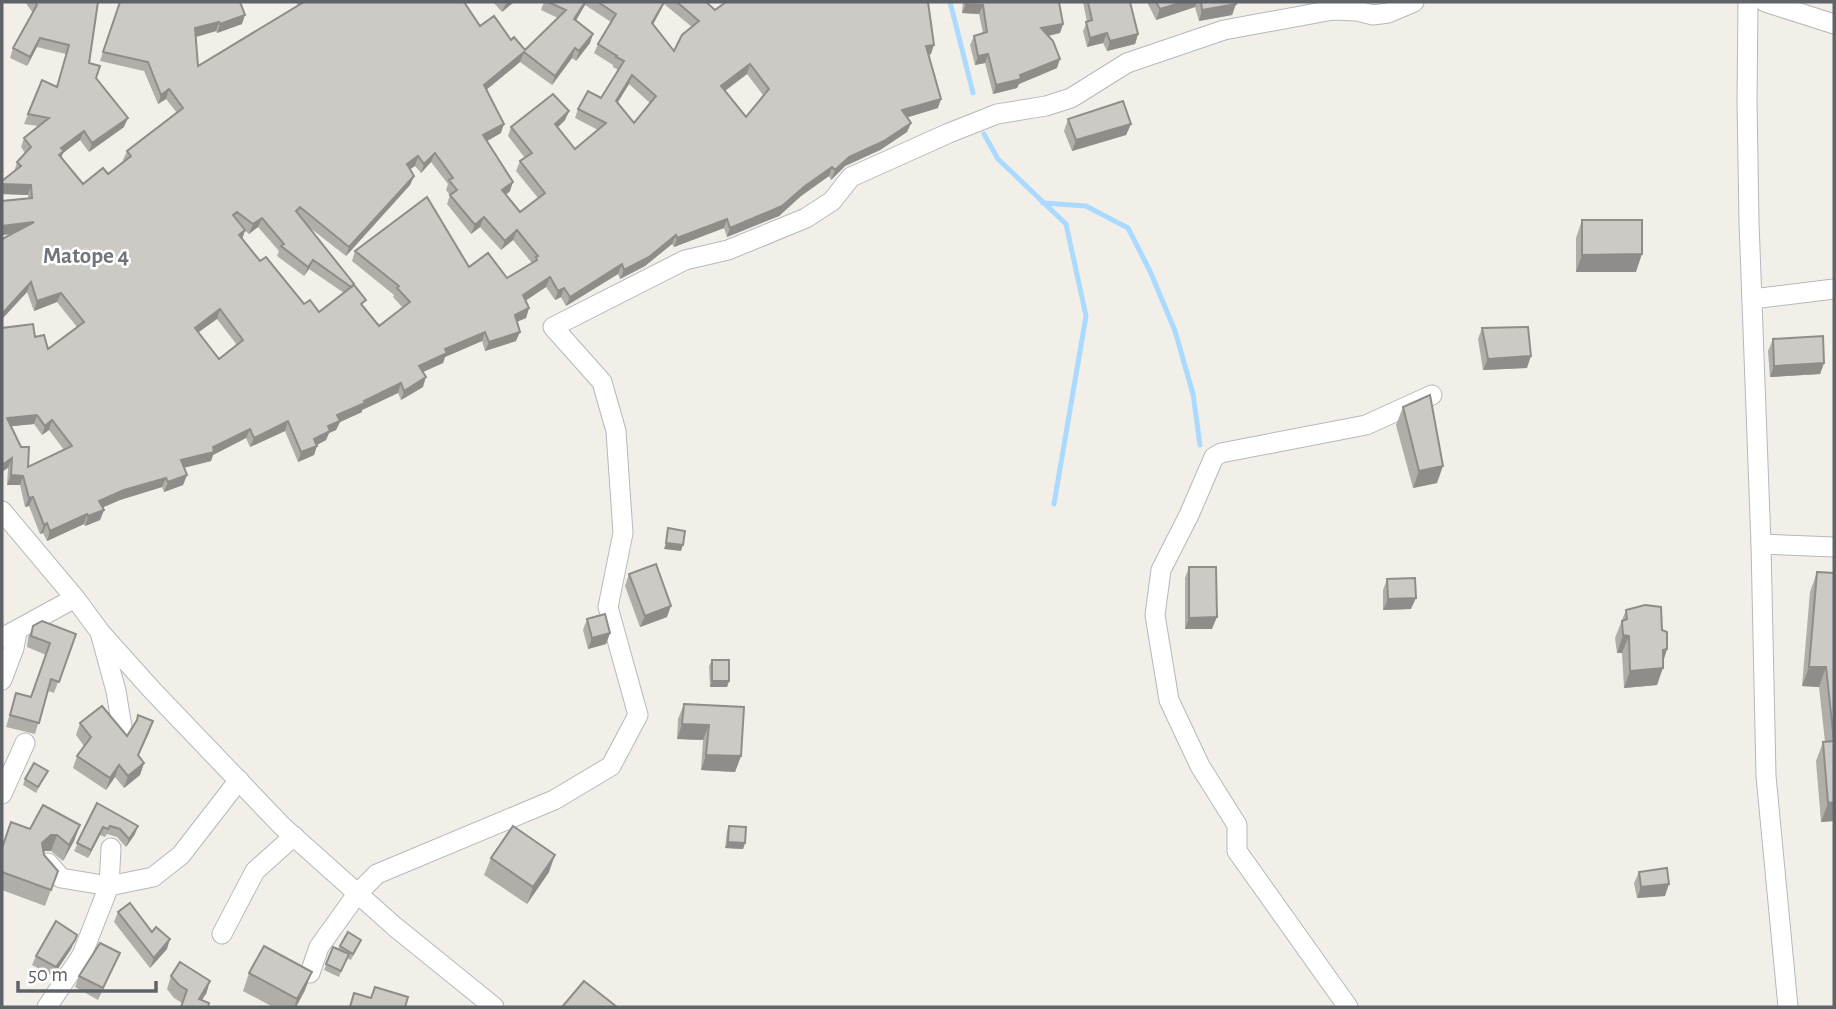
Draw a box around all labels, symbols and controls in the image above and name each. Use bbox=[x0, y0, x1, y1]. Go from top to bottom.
district label: Matope 4 bbox=[43, 245, 129, 268]
scale bar bbox=[18, 950, 156, 994]
text: 50 m bbox=[28, 964, 68, 985]

